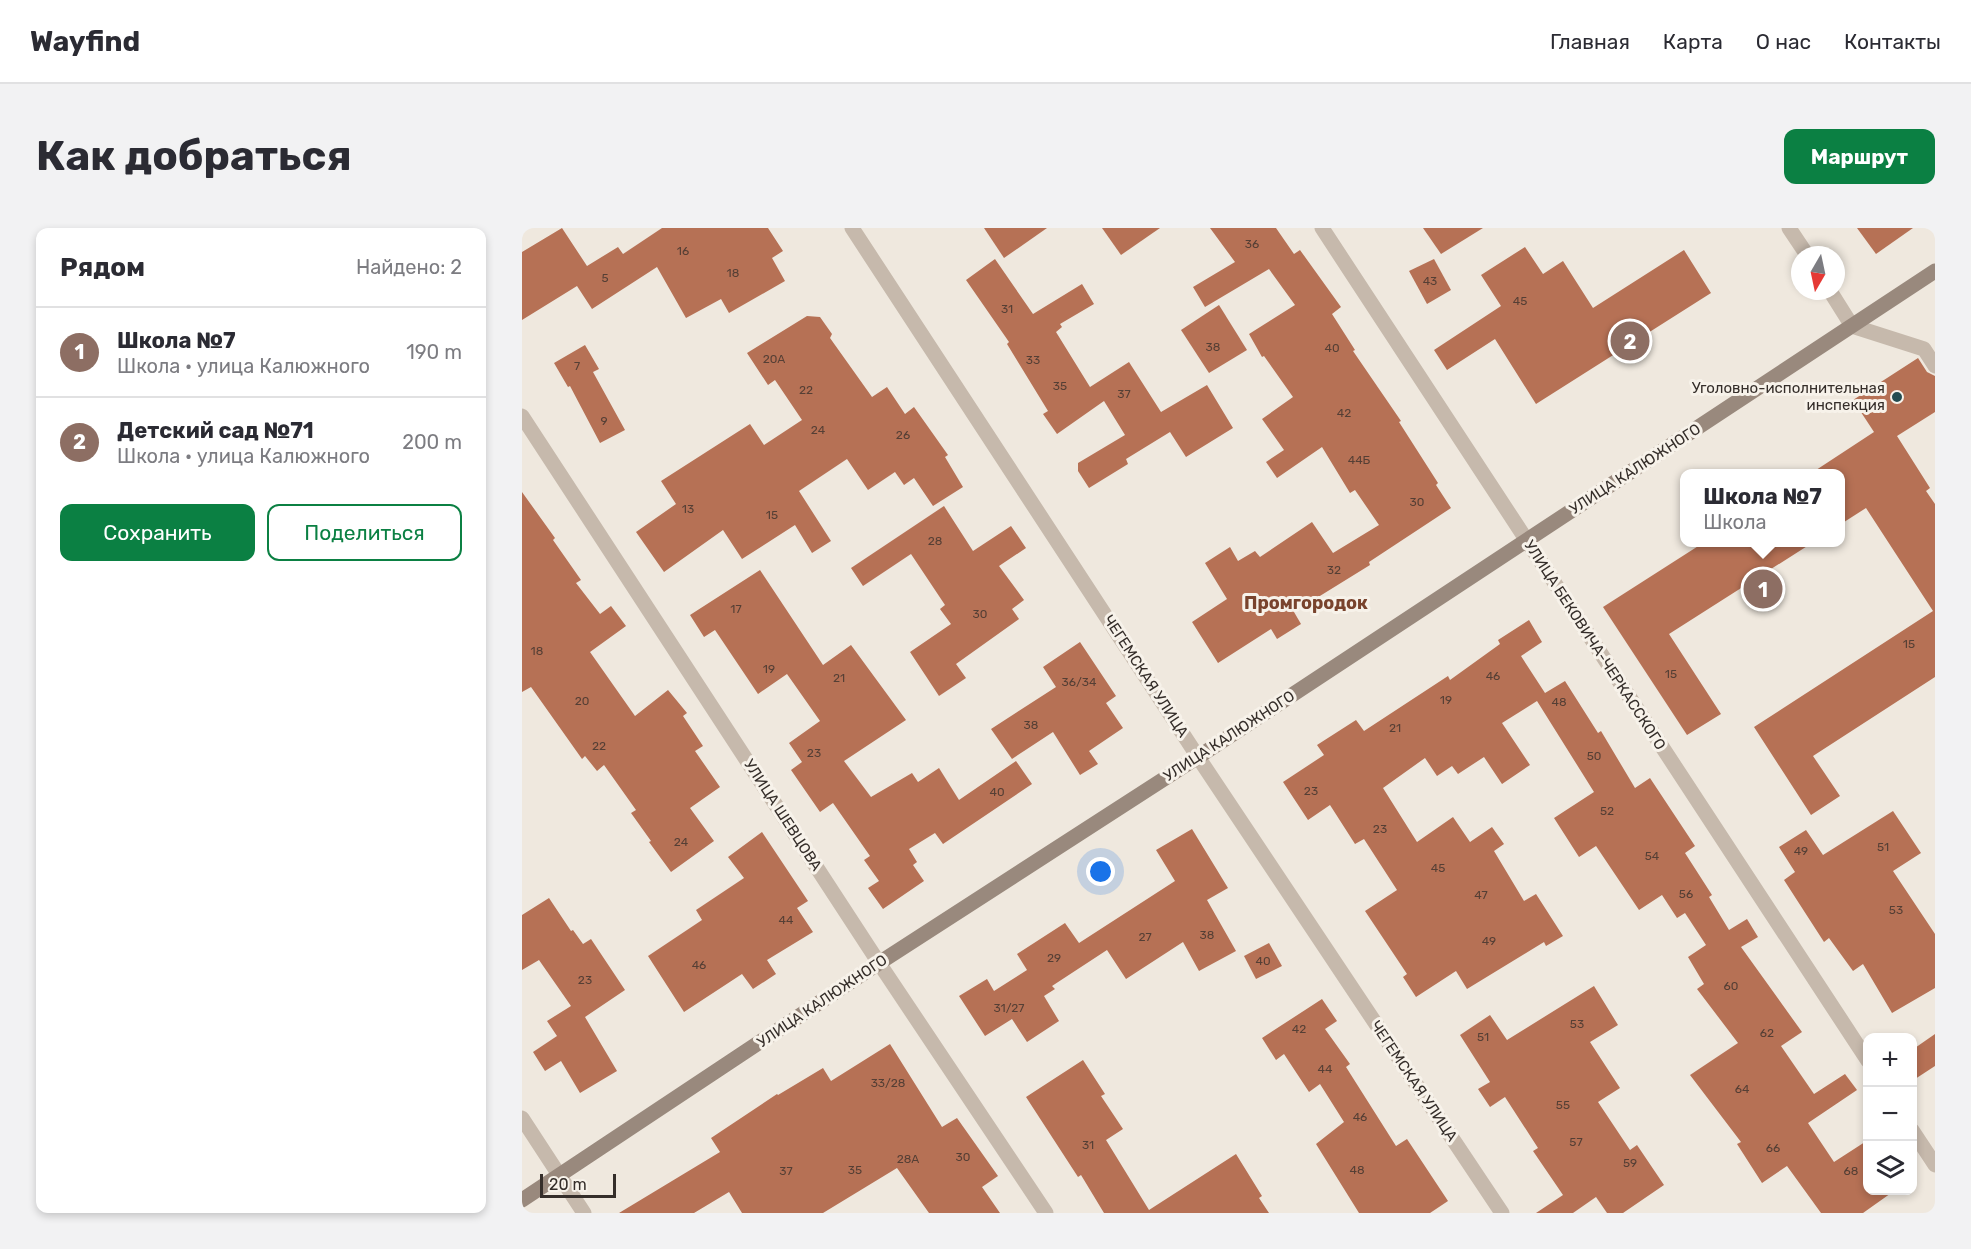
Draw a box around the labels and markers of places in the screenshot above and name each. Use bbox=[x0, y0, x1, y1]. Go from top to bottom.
pin: 2 bbox=[1610, 318, 1650, 364]
place label: Уголовно-исполнительная инспекция bbox=[1692, 379, 1885, 414]
marker: Уголовно-исполнительная инспекция bbox=[1890, 390, 1904, 404]
pin: 1 bbox=[1744, 566, 1782, 612]

